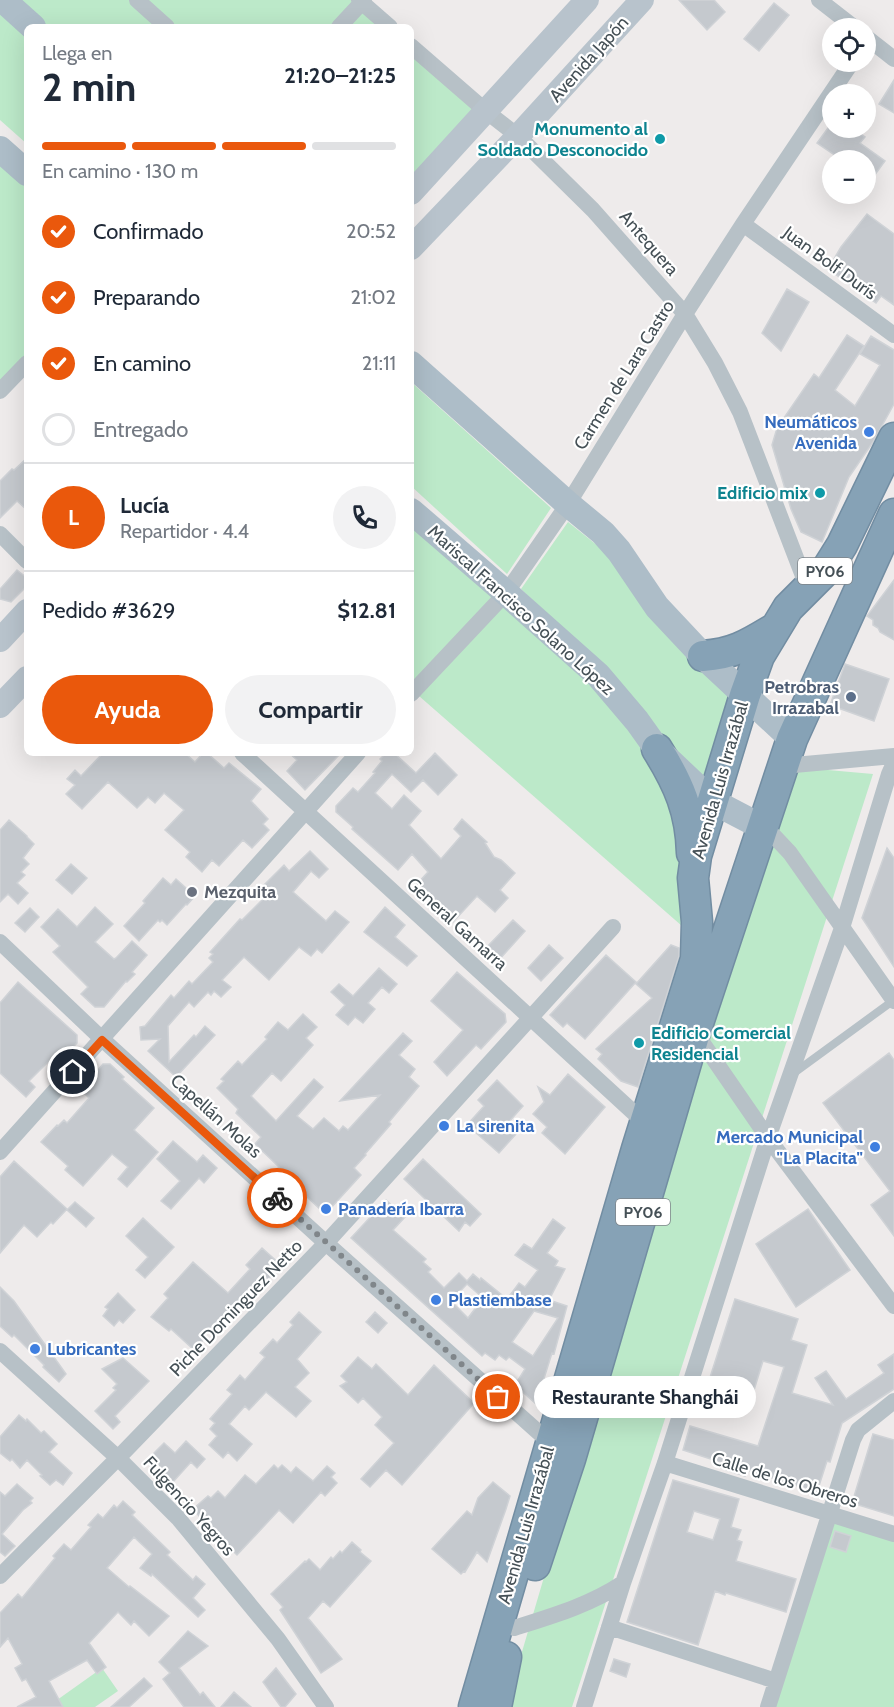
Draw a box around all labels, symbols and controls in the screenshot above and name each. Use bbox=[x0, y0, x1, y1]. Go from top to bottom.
street label: Avenida Japón bbox=[545, 12, 633, 106]
map controls bbox=[822, 18, 876, 204]
button: locate bbox=[822, 18, 876, 72]
text: Llega en bbox=[42, 41, 112, 65]
text: 21:20–21:25 bbox=[284, 62, 396, 89]
text: 2 min bbox=[42, 63, 136, 111]
button: + bbox=[822, 84, 876, 138]
place label: Monumento al Soldado Desconocido bbox=[477, 118, 648, 161]
marker: Monumento al Soldado Desconocido bbox=[653, 132, 667, 146]
button: − bbox=[822, 150, 876, 204]
text: En camino · 130 m bbox=[42, 159, 198, 183]
street label: Antequera bbox=[615, 206, 683, 280]
icon: check bbox=[42, 215, 75, 248]
text: Confirmado bbox=[93, 218, 204, 245]
text: 20:52 bbox=[346, 219, 396, 243]
street label: Juan Bolf Durís bbox=[778, 221, 881, 304]
icon: check bbox=[42, 281, 75, 314]
text: Preparando bbox=[93, 284, 200, 311]
text: 21:02 bbox=[350, 285, 396, 309]
street label: Carmen de Lara Castro bbox=[569, 296, 679, 454]
icon: check bbox=[42, 347, 75, 380]
text: En camino bbox=[93, 350, 191, 377]
text: 21:11 bbox=[362, 351, 396, 375]
place label: Neumáticos Avenida bbox=[764, 411, 857, 454]
text: Entregado bbox=[93, 416, 188, 443]
marker: Neumáticos Avenida bbox=[862, 425, 876, 439]
place label: Edificio mix bbox=[717, 482, 808, 504]
button: phone bbox=[333, 486, 396, 549]
marker: Edificio mix bbox=[813, 486, 827, 500]
text: Lucía bbox=[120, 492, 169, 519]
text: L bbox=[68, 504, 79, 531]
text: Repartidor · 4.4 bbox=[120, 519, 249, 543]
street label: Mariscal Francisco Solano López bbox=[423, 520, 619, 700]
road number: PY06 bbox=[798, 558, 852, 584]
text: Pedido #3629 bbox=[42, 597, 176, 624]
text: $12.81 bbox=[337, 597, 396, 624]
button: Ayuda bbox=[42, 675, 213, 744]
button: Compartir bbox=[225, 675, 396, 744]
place label: Petrobras Irrazabal bbox=[764, 676, 839, 719]
marker: Petrobras Irrazabal bbox=[844, 690, 858, 704]
street label: Avenida Luis Irrazábal bbox=[687, 698, 753, 861]
street label: General Gamarra bbox=[402, 873, 512, 975]
place label: Mezquita bbox=[204, 881, 276, 903]
marker: Mezquita bbox=[185, 885, 199, 899]
place label: Edificio Comercial Residencial bbox=[651, 1022, 791, 1065]
marker: Edificio Comercial Residencial bbox=[632, 1036, 646, 1050]
pin bbox=[47, 1046, 98, 1097]
icon: home bbox=[56, 1055, 89, 1088]
street label: Capellán Molas bbox=[166, 1069, 266, 1163]
place label: La sirenita bbox=[456, 1115, 534, 1137]
marker: La sirenita bbox=[437, 1119, 451, 1133]
place label: Mercado Municipal "La Placita" bbox=[716, 1126, 863, 1169]
marker: Mercado Municipal "La Placita" bbox=[868, 1140, 882, 1154]
courier bbox=[247, 1168, 307, 1228]
icon: bike bbox=[261, 1182, 294, 1215]
place label: Panadería Ibarra bbox=[338, 1198, 464, 1220]
road number: PY06 bbox=[616, 1199, 670, 1225]
marker: Panadería Ibarra bbox=[319, 1202, 333, 1216]
street label: Piche Dominguez Netto bbox=[165, 1235, 307, 1381]
place label: Plastiembase bbox=[448, 1289, 552, 1311]
marker: Plastiembase bbox=[429, 1293, 443, 1307]
place label: Lubricantes bbox=[47, 1338, 137, 1360]
marker: Lubricantes bbox=[28, 1342, 42, 1356]
pin bbox=[472, 1371, 523, 1422]
callout: Restaurante Shanghái bbox=[534, 1376, 756, 1418]
icon: bag bbox=[481, 1380, 514, 1413]
text: Restaurante Shanghái bbox=[551, 1385, 739, 1409]
street label: Avenida Luis Irrazábal bbox=[493, 1443, 559, 1606]
street label: Calle de los Obreros bbox=[709, 1447, 861, 1513]
street label: Fulgencio Yegros bbox=[139, 1452, 239, 1560]

